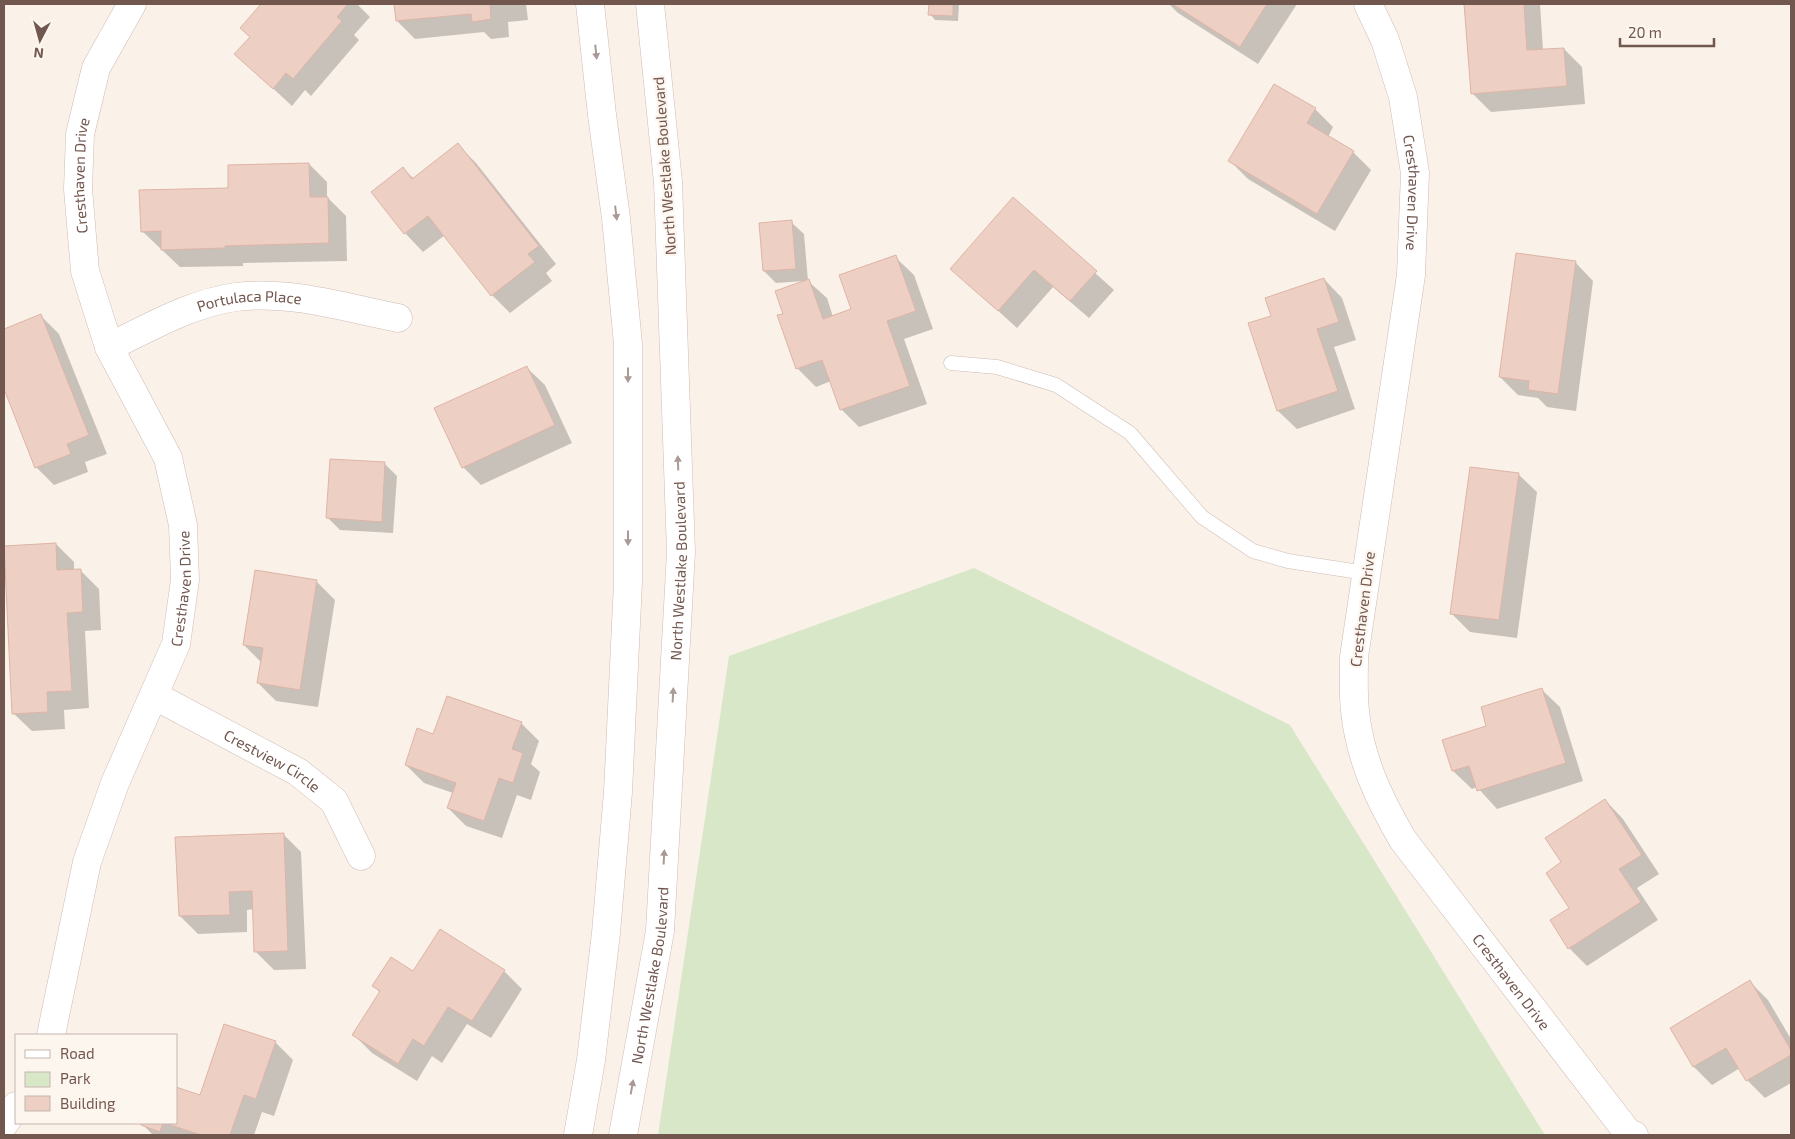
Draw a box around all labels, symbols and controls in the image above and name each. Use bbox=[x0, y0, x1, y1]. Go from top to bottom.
north arrow bbox=[15, 15, 65, 65]
scale bar bbox=[1620, 15, 1714, 47]
text: 20 m bbox=[1628, 23, 1662, 41]
text: N bbox=[33, 44, 45, 62]
one-way arrow bbox=[592, 44, 600, 60]
street label: North Westlake Boulevard bbox=[649, 76, 679, 256]
street label: Cresthaven Drive bbox=[69, 116, 93, 234]
street label: Cresthaven Drive bbox=[1400, 133, 1424, 251]
one-way arrow bbox=[612, 206, 620, 222]
street label: Portulaca Place bbox=[194, 286, 303, 315]
one-way arrow bbox=[624, 368, 632, 384]
one-way arrow bbox=[673, 455, 681, 471]
street label: North Westlake Boulevard bbox=[666, 481, 690, 661]
street label: Cresthaven Drive bbox=[167, 530, 194, 648]
one-way arrow bbox=[624, 530, 632, 546]
street label: Cresthaven Drive bbox=[1346, 550, 1378, 668]
one-way arrow bbox=[669, 687, 677, 703]
street label: Crestview Circle bbox=[221, 725, 324, 796]
one-way arrow bbox=[660, 849, 668, 865]
street label: North Westlake Boulevard bbox=[627, 886, 671, 1065]
street label: Cresthaven Drive bbox=[1469, 930, 1554, 1033]
legend bbox=[15, 1034, 178, 1124]
text: Road bbox=[60, 1044, 95, 1062]
text: Park bbox=[60, 1069, 91, 1087]
one-way arrow bbox=[628, 1079, 636, 1095]
text: Building bbox=[60, 1094, 116, 1112]

